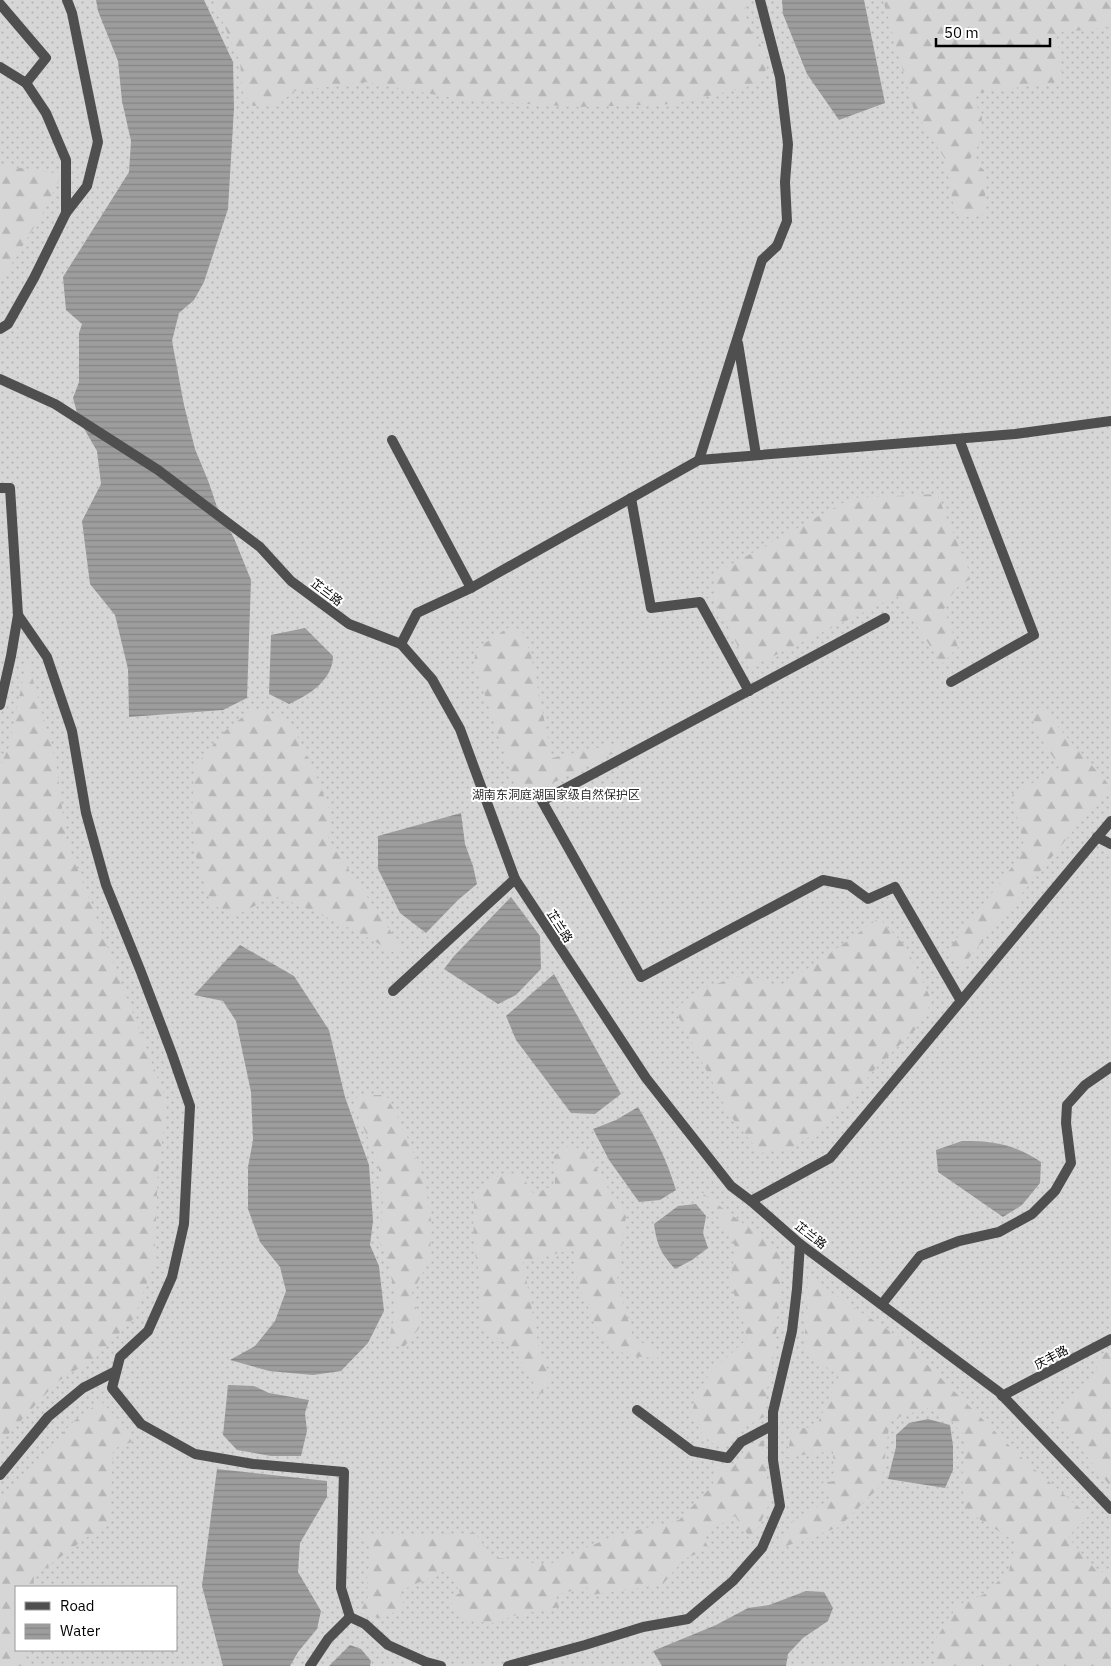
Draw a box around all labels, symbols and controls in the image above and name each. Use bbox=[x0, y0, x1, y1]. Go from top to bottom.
scale bar bbox=[936, 15, 1050, 47]
text: 50 m bbox=[944, 23, 979, 42]
street label: 芷兰路 bbox=[308, 575, 346, 609]
park label: 湖南东洞庭湖国家级自然保护区 bbox=[472, 787, 640, 802]
street label: 芷兰路 bbox=[544, 907, 576, 945]
street label: 芷兰路 bbox=[792, 1218, 830, 1252]
street label: 庆丰路 bbox=[1032, 1342, 1070, 1372]
legend bbox=[15, 1586, 178, 1651]
text: Road bbox=[60, 1596, 95, 1615]
text: Water bbox=[60, 1621, 101, 1640]

